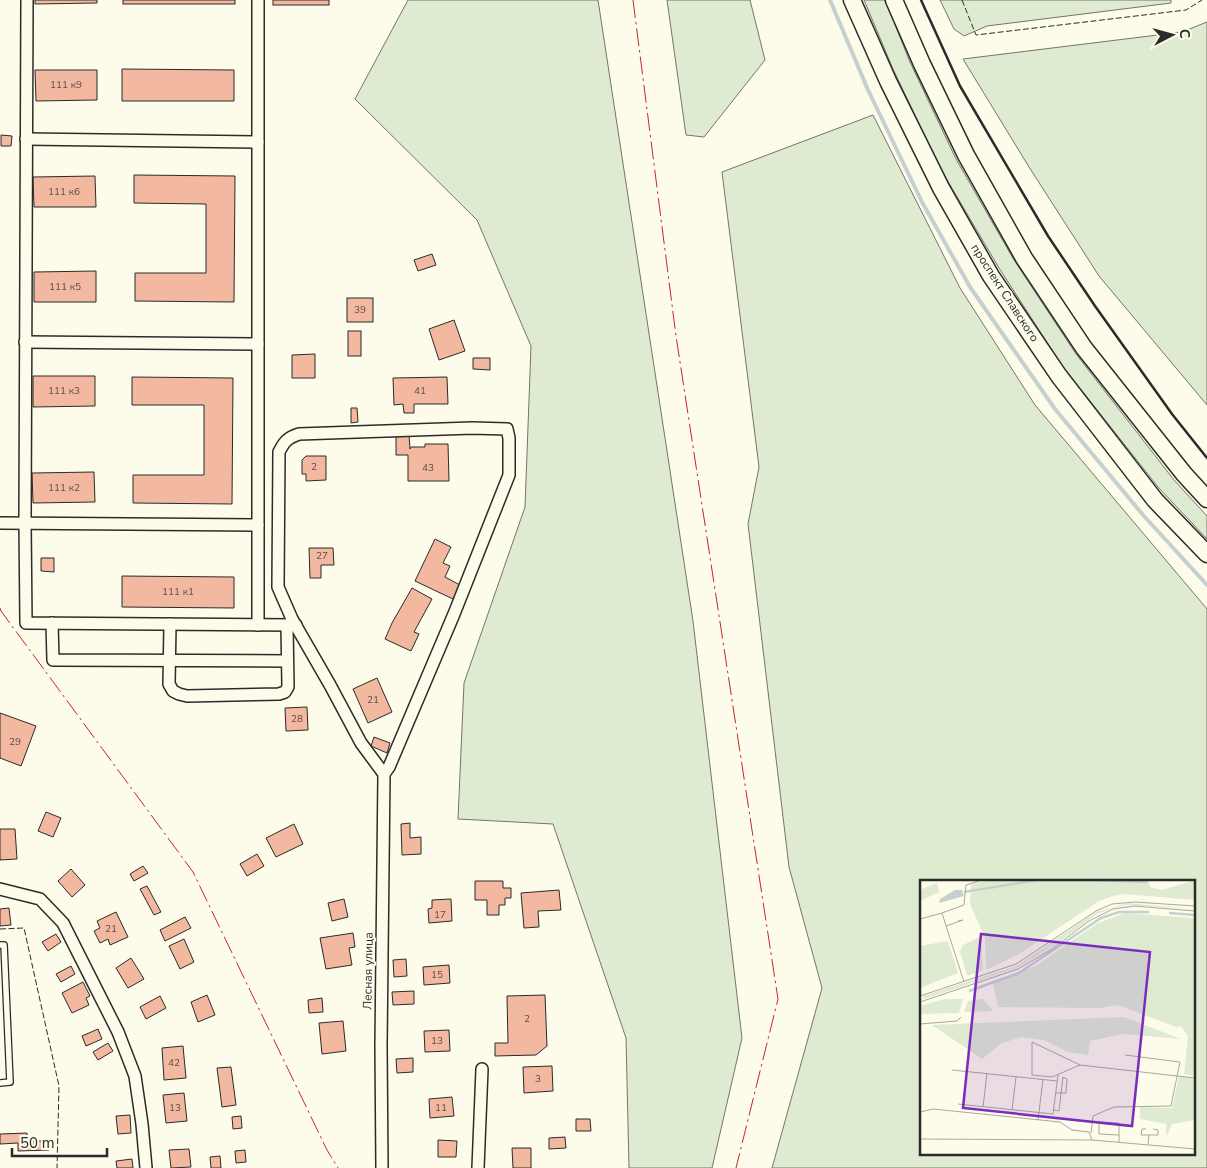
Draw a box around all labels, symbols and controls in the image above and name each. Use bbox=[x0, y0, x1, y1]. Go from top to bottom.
north arrow bbox=[1147, 10, 1197, 60]
text: С bbox=[1174, 28, 1194, 40]
house number: 111 к9 bbox=[50, 78, 82, 92]
house number: 111 к6 bbox=[48, 185, 80, 199]
street label: проспект Славского bbox=[967, 241, 1043, 345]
house number: 111 к5 bbox=[49, 280, 81, 294]
house number: 39 bbox=[354, 303, 366, 317]
house number: 111 к3 bbox=[48, 384, 80, 398]
house number: 41 bbox=[414, 384, 426, 398]
house number: 2 bbox=[311, 460, 317, 474]
house number: 43 bbox=[422, 461, 434, 475]
house number: 111 к2 bbox=[48, 481, 80, 495]
house number: 27 bbox=[316, 549, 328, 563]
house number: 111 к1 bbox=[162, 585, 194, 599]
house number: 21 bbox=[367, 693, 379, 707]
house number: 28 bbox=[291, 712, 303, 726]
house number: 29 bbox=[9, 735, 21, 749]
inset map bbox=[920, 880, 1194, 1156]
house number: 17 bbox=[434, 908, 446, 922]
house number: 21 bbox=[105, 922, 117, 936]
street label: Лесная улица bbox=[359, 932, 377, 1010]
house number: 15 bbox=[431, 968, 443, 982]
house number: 2 bbox=[524, 1012, 530, 1026]
house number: 13 bbox=[431, 1034, 443, 1048]
house number: 42 bbox=[168, 1056, 180, 1070]
house number: 3 bbox=[535, 1072, 541, 1086]
house number: 13 bbox=[169, 1101, 181, 1115]
house number: 11 bbox=[435, 1101, 447, 1115]
scale bar bbox=[12, 1126, 108, 1158]
text: 50 m bbox=[20, 1133, 55, 1153]

